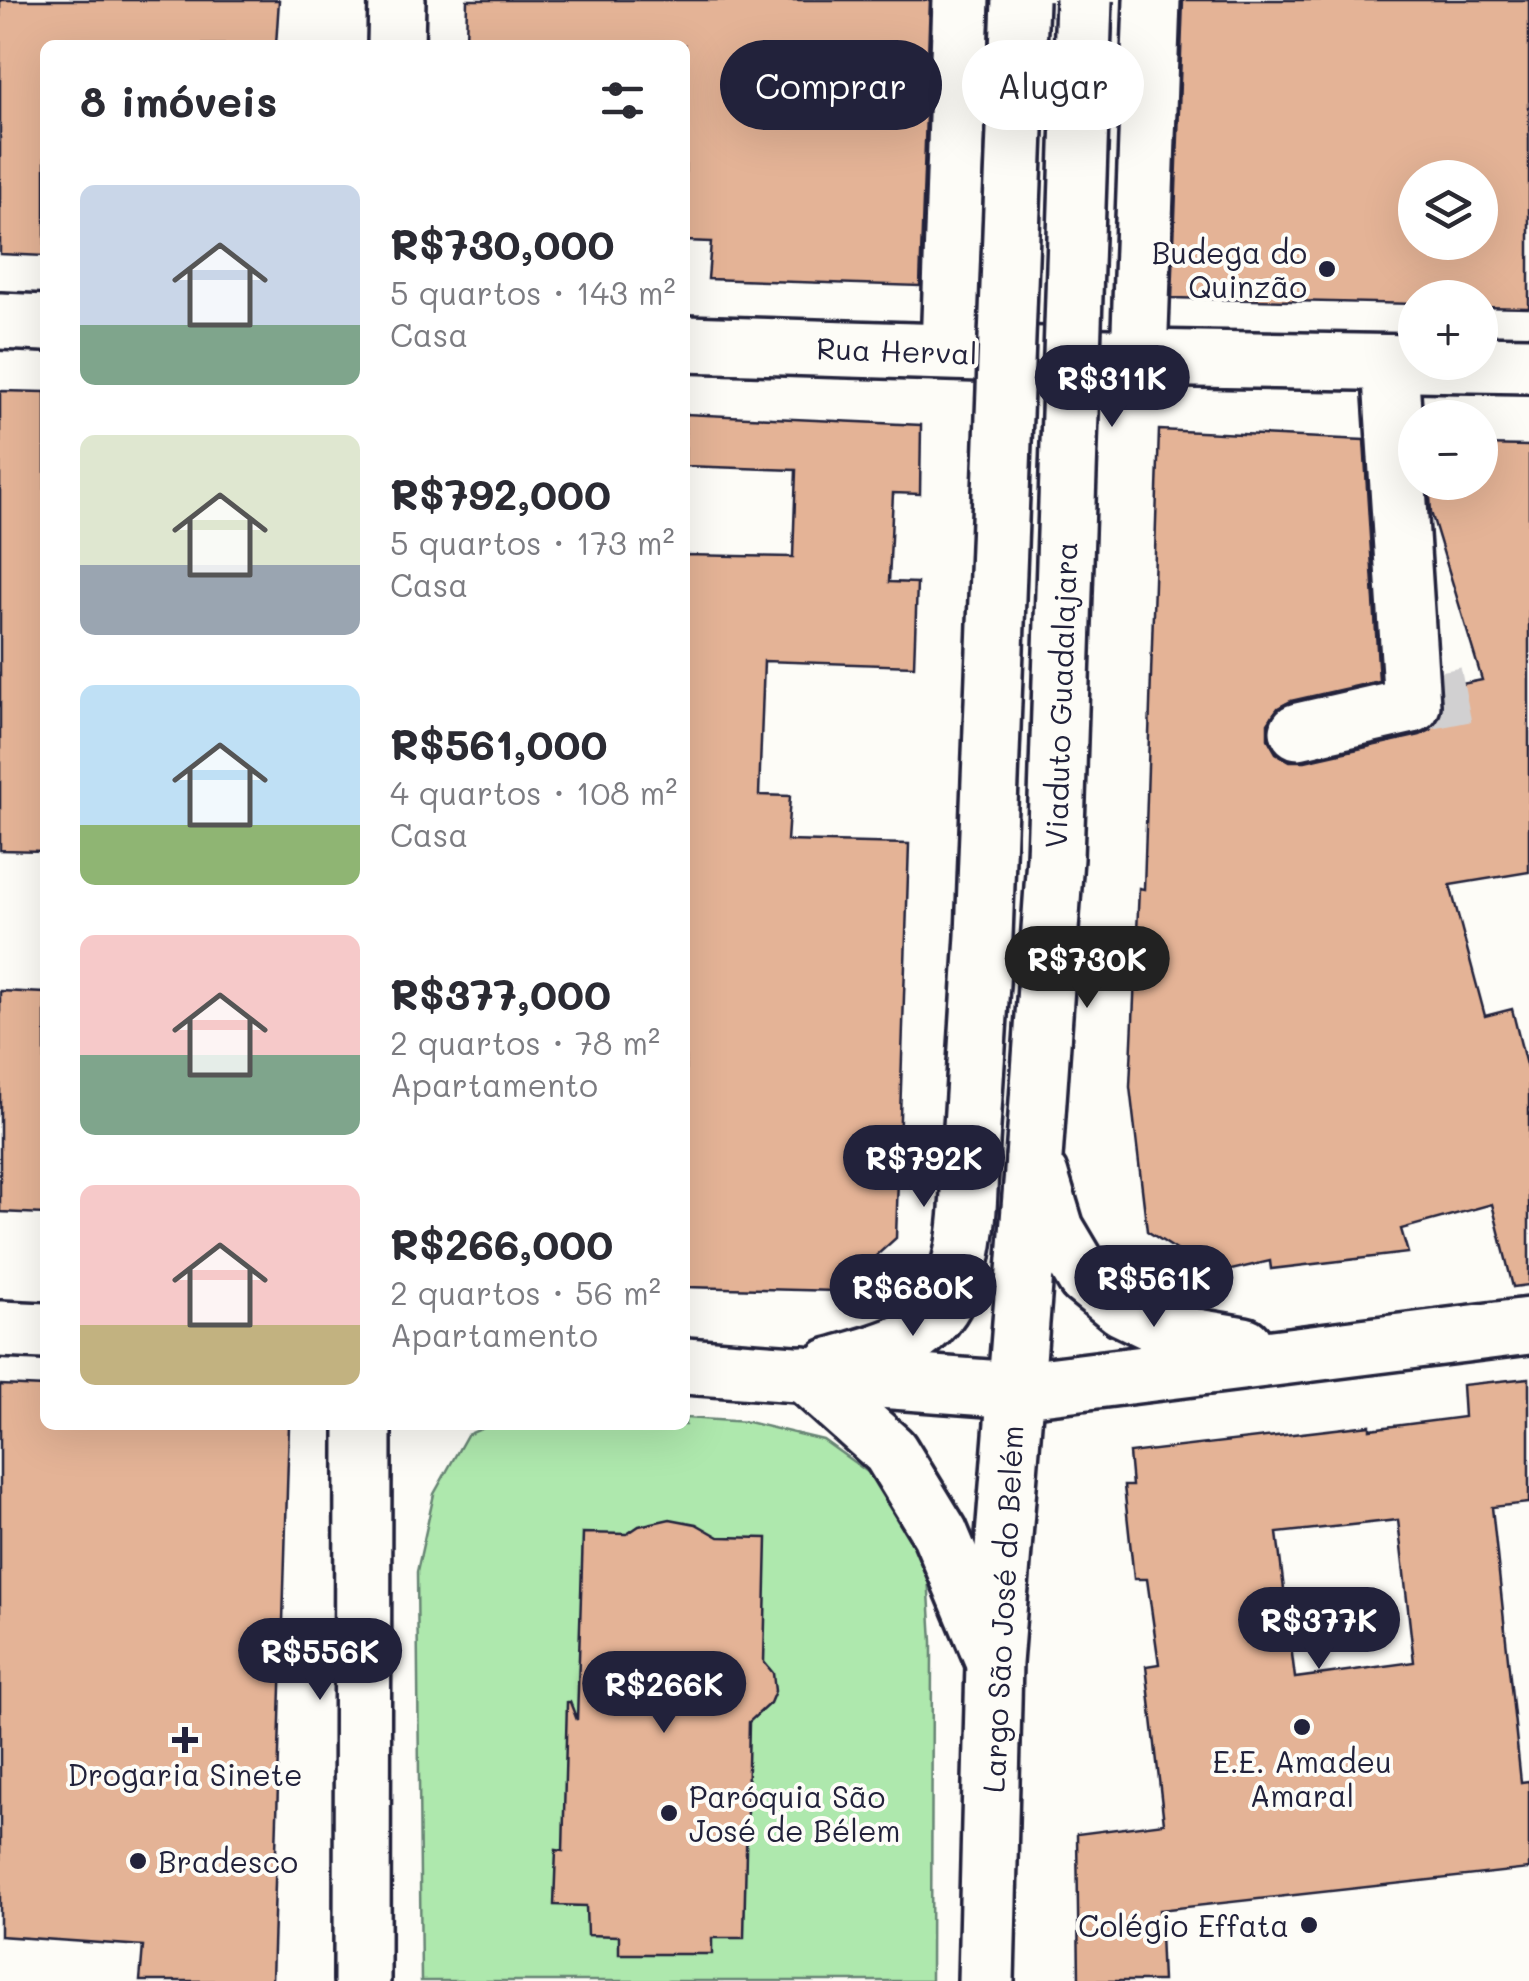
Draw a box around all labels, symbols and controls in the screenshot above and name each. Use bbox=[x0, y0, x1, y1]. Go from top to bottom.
chip: Comprar bbox=[720, 40, 942, 130]
chip: Alugar bbox=[962, 40, 1144, 130]
text: 8 imóveis bbox=[80, 73, 277, 128]
icon: filters bbox=[595, 73, 650, 128]
map controls bbox=[1398, 160, 1498, 500]
button: layers bbox=[1398, 160, 1498, 260]
text: R$730,000 bbox=[390, 216, 615, 271]
icon: home bbox=[160, 225, 280, 345]
place label: Budega do Quinzão bbox=[1152, 232, 1307, 306]
marker: Budega do Quinzão bbox=[1316, 258, 1338, 280]
text: 5 quartos · 143 m² bbox=[390, 271, 676, 313]
button: + bbox=[1398, 280, 1498, 380]
text: Casa bbox=[390, 313, 468, 355]
street label: Rua Herval bbox=[816, 327, 978, 373]
pin: R$311K bbox=[1031, 345, 1193, 430]
text: R$311K bbox=[1057, 356, 1167, 398]
button: − bbox=[1398, 400, 1498, 500]
text: R$792,000 bbox=[390, 466, 611, 521]
icon: home bbox=[160, 475, 280, 595]
text: 5 quartos · 173 m² bbox=[390, 521, 675, 563]
street label: Viaduto Guadalajara bbox=[1035, 541, 1085, 849]
text: Casa bbox=[390, 563, 468, 605]
text: R$561,000 bbox=[390, 716, 607, 771]
icon: home bbox=[160, 725, 280, 845]
text: 4 quartos · 108 m² bbox=[390, 771, 677, 813]
text: Casa bbox=[390, 813, 468, 855]
pin: R$730K bbox=[1006, 926, 1168, 1011]
text: R$730K bbox=[1027, 937, 1147, 979]
text: R$377,000 bbox=[390, 966, 611, 1021]
icon: home bbox=[160, 975, 280, 1095]
text: 2 quartos · 78 m² bbox=[390, 1021, 660, 1063]
text: Apartamento bbox=[390, 1063, 598, 1105]
pin: R$792K bbox=[843, 1125, 1005, 1210]
text: R$792K bbox=[865, 1136, 983, 1178]
text: R$266,000 bbox=[390, 1216, 613, 1271]
icon: home bbox=[160, 1225, 280, 1345]
pin: R$561K bbox=[1073, 1245, 1235, 1330]
pin: R$680K bbox=[832, 1254, 994, 1339]
text: R$561K bbox=[1096, 1256, 1212, 1298]
text: R$680K bbox=[852, 1265, 974, 1307]
text: 2 quartos · 56 m² bbox=[390, 1271, 661, 1313]
text: Apartamento bbox=[390, 1313, 598, 1355]
street label: Largo São José do Belém bbox=[972, 1424, 1032, 1794]
pin: R$377K bbox=[1238, 1587, 1400, 1672]
text: R$377K bbox=[1260, 1598, 1378, 1640]
pin: R$556K bbox=[239, 1618, 401, 1703]
text: R$556K bbox=[260, 1629, 380, 1671]
pin: R$266K bbox=[583, 1651, 745, 1736]
text: R$266K bbox=[604, 1662, 724, 1704]
marker: E.E. Amadeu Amaral bbox=[1291, 1716, 1313, 1738]
marker: Drogaria Sinete bbox=[174, 1729, 196, 1751]
place label: E.E. Amadeu Amaral bbox=[1212, 1741, 1392, 1815]
place label: Drogaria Sinete bbox=[67, 1754, 303, 1794]
place label: Paróquia São José de Bélem bbox=[689, 1776, 900, 1850]
marker: Paróquia São José de Bélem bbox=[658, 1802, 680, 1824]
place label: Bradesco bbox=[158, 1841, 298, 1881]
marker: Bradesco bbox=[127, 1850, 149, 1872]
place label: Colégio Effata bbox=[1078, 1905, 1289, 1945]
marker: Colégio Effata bbox=[1298, 1914, 1320, 1936]

